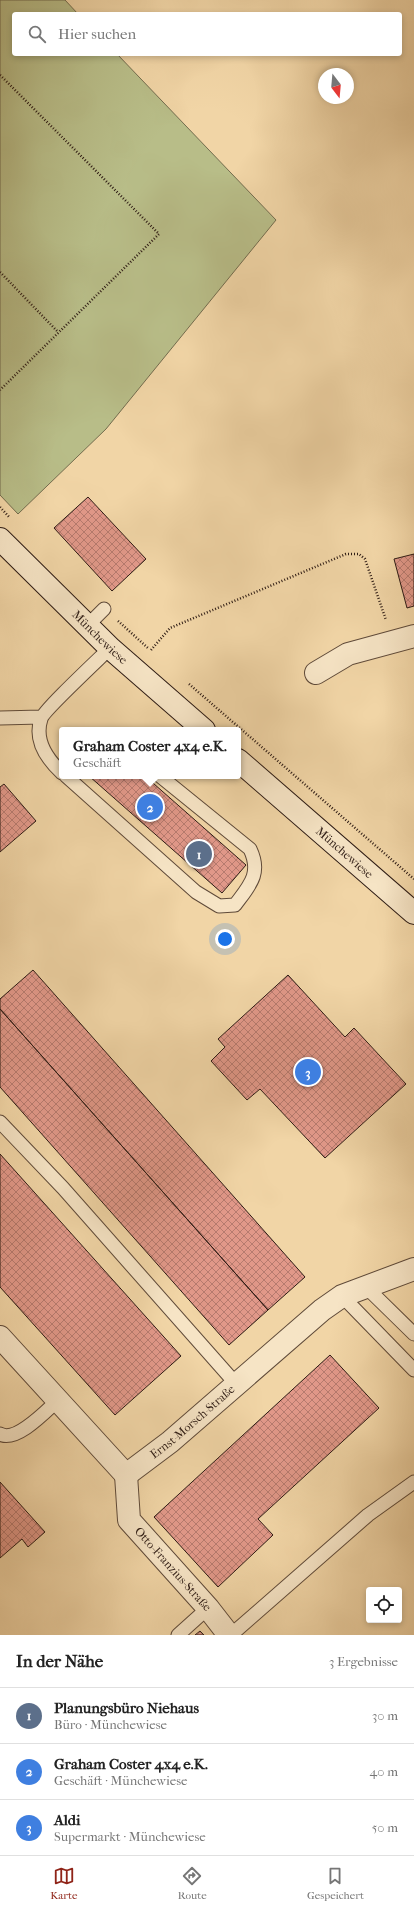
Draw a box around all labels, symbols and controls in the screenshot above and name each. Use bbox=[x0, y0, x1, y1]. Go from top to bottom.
search box bbox=[12, 12, 402, 56]
icon: search bbox=[26, 23, 48, 45]
text: Hier suchen bbox=[58, 25, 136, 43]
north arrow bbox=[318, 68, 354, 104]
street label: Münchewiese bbox=[69, 608, 130, 667]
popup bbox=[59, 727, 241, 779]
text: Graham Coster 4x4 e.K. bbox=[73, 737, 227, 755]
text: Geschäft bbox=[73, 755, 121, 770]
pin: 2 bbox=[137, 792, 163, 822]
street label: Münchewiese bbox=[313, 824, 376, 881]
pin: 1 bbox=[186, 839, 212, 869]
your location bbox=[215, 929, 235, 949]
pin: 3 bbox=[295, 1057, 321, 1087]
street label: Ernst-Morsch-Straße bbox=[147, 1382, 238, 1461]
street label: Otto-Franzius-Straße bbox=[132, 1524, 214, 1614]
map controls bbox=[366, 1587, 402, 1623]
button: locate bbox=[366, 1587, 402, 1623]
text: In der Nähe bbox=[16, 1651, 103, 1671]
text: 3 Ergebnisse bbox=[329, 1654, 398, 1669]
text: Planungsbüro Niehaus bbox=[54, 1699, 199, 1717]
text: 1 bbox=[27, 1708, 31, 1723]
text: 30 m bbox=[372, 1708, 398, 1723]
text: Büro · Münchewiese bbox=[54, 1717, 167, 1732]
text: Graham Coster 4x4 e.K. bbox=[54, 1755, 208, 1773]
text: 2 bbox=[26, 1764, 32, 1779]
text: 40 m bbox=[370, 1764, 398, 1779]
text: Geschäft · Münchewiese bbox=[54, 1773, 187, 1788]
text: Aldi bbox=[54, 1811, 80, 1829]
text: 3 bbox=[26, 1820, 32, 1835]
text: 50 m bbox=[372, 1820, 398, 1835]
text: Supermarkt · Münchewiese bbox=[54, 1829, 206, 1844]
tab: Karte bbox=[50, 1865, 77, 1902]
tab: Route bbox=[178, 1865, 207, 1902]
tab: Gespeichert bbox=[307, 1865, 364, 1902]

